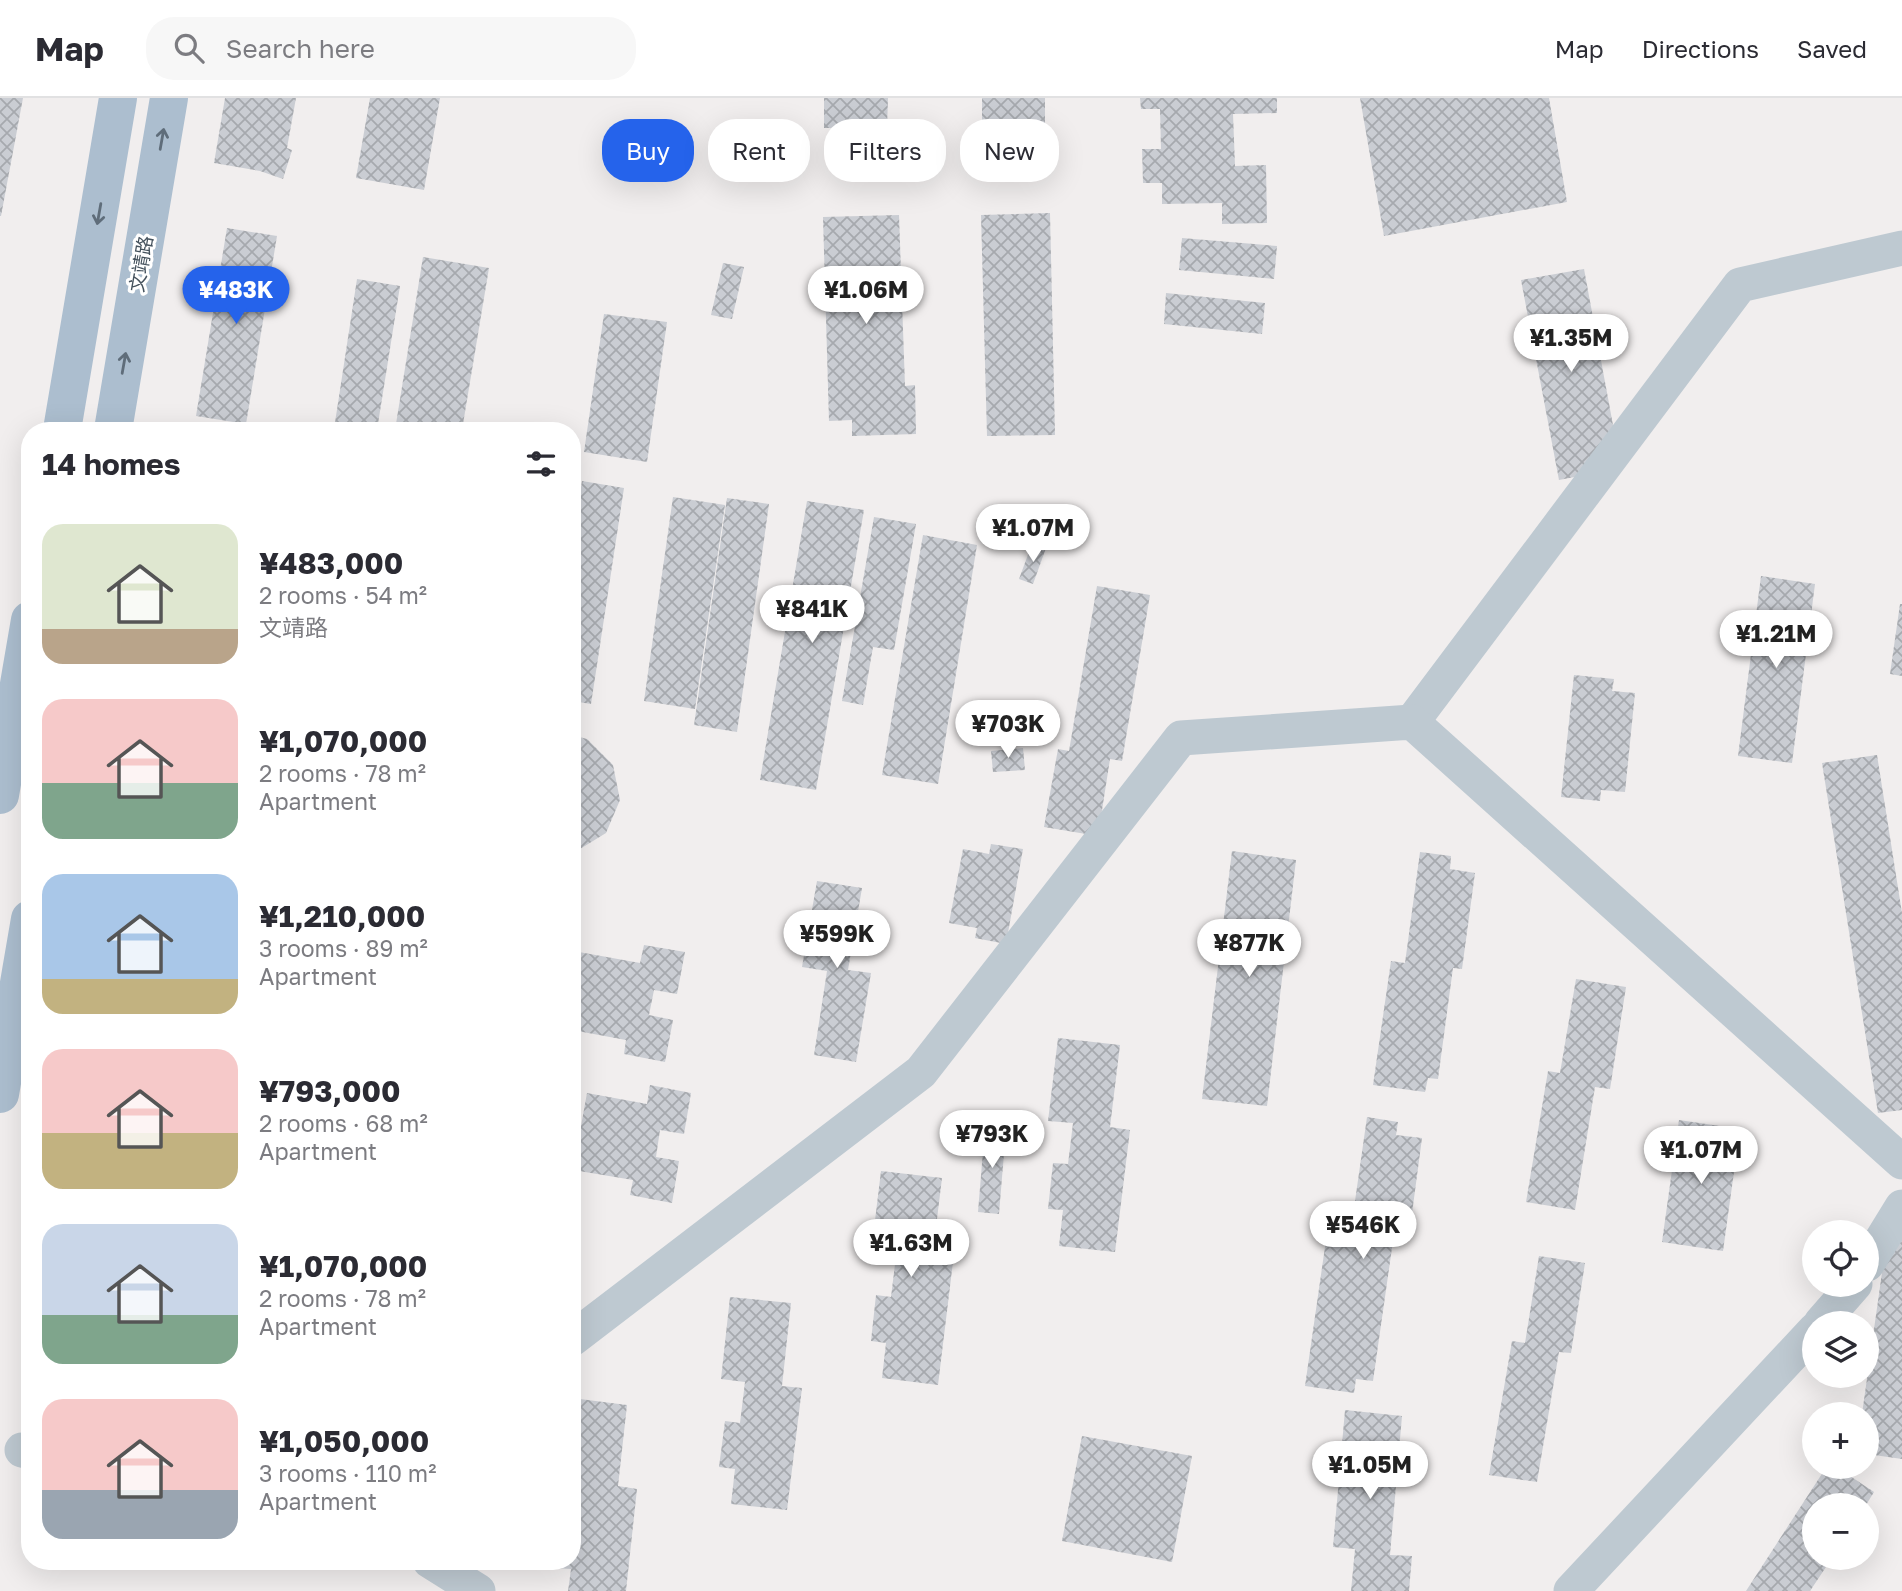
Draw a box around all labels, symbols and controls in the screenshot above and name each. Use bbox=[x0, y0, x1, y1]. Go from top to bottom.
search box bbox=[146, 17, 636, 80]
text: Map bbox=[35, 29, 104, 68]
icon: search bbox=[170, 29, 208, 67]
text: Search here bbox=[226, 33, 375, 64]
text: Map bbox=[1555, 34, 1604, 63]
text: Directions bbox=[1642, 34, 1759, 63]
text: Saved bbox=[1797, 34, 1867, 63]
chip: Buy bbox=[602, 119, 694, 182]
chip: Rent bbox=[708, 119, 810, 182]
chip: Filters bbox=[824, 119, 946, 182]
chip: New bbox=[960, 119, 1059, 182]
one-way arrow bbox=[156, 128, 170, 151]
one-way arrow bbox=[92, 202, 105, 225]
street label: 文靖路 bbox=[124, 234, 157, 294]
pin: ¥483K bbox=[187, 266, 285, 326]
pin: ¥1.06M bbox=[809, 266, 923, 326]
text: ¥483K bbox=[199, 275, 273, 303]
text: ¥1.06M bbox=[824, 275, 908, 303]
pin: ¥1.35M bbox=[1514, 314, 1628, 374]
text: ¥1.35M bbox=[1530, 323, 1612, 351]
one-way arrow bbox=[118, 352, 131, 375]
icon: filters bbox=[522, 445, 560, 483]
text: 14 homes bbox=[42, 446, 181, 482]
pin: ¥1.07M bbox=[976, 504, 1090, 564]
text: ¥1.07M bbox=[992, 513, 1074, 541]
text: ¥483,000 bbox=[259, 545, 403, 581]
icon: home bbox=[98, 552, 182, 636]
text: 2 rooms · 54 m² bbox=[259, 581, 427, 609]
pin: ¥841K bbox=[763, 586, 861, 645]
text: ¥841K bbox=[776, 594, 848, 622]
pin: ¥1.21M bbox=[1719, 610, 1833, 670]
text: 文靖路 bbox=[259, 613, 328, 641]
text: ¥1.21M bbox=[1736, 619, 1816, 647]
pin: ¥703K bbox=[959, 700, 1057, 760]
text: ¥703K bbox=[971, 709, 1045, 737]
text: ¥1,070,000 bbox=[259, 723, 427, 759]
icon: home bbox=[98, 727, 182, 811]
text: 2 rooms · 78 m² bbox=[259, 759, 426, 787]
text: Apartment bbox=[259, 787, 377, 815]
text: ¥1,210,000 bbox=[259, 898, 425, 934]
icon: home bbox=[98, 902, 182, 986]
pin: ¥599K bbox=[788, 910, 886, 970]
text: ¥599K bbox=[799, 919, 875, 947]
pin: ¥877K bbox=[1200, 920, 1298, 979]
text: ¥877K bbox=[1213, 928, 1285, 956]
text: 3 rooms · 89 m² bbox=[259, 934, 428, 962]
text: Apartment bbox=[259, 962, 377, 990]
text: ¥793,000 bbox=[259, 1073, 401, 1109]
icon: home bbox=[98, 1077, 182, 1161]
text: 2 rooms · 68 m² bbox=[259, 1109, 428, 1137]
pin: ¥793K bbox=[943, 1110, 1041, 1170]
text: ¥793K bbox=[955, 1119, 1029, 1147]
pin: ¥1.07M bbox=[1644, 1126, 1758, 1186]
text: ¥1.07M bbox=[1660, 1135, 1742, 1163]
text: Apartment bbox=[259, 1137, 377, 1165]
pin: ¥546K bbox=[1314, 1202, 1412, 1261]
text: ¥546K bbox=[1326, 1210, 1400, 1238]
pin: ¥1.63M bbox=[854, 1220, 968, 1279]
map controls bbox=[1802, 1220, 1879, 1570]
button: locate bbox=[1802, 1220, 1879, 1297]
text: ¥1.63M bbox=[869, 1228, 953, 1256]
text: ¥1,070,000 bbox=[259, 1248, 427, 1284]
icon: home bbox=[98, 1252, 182, 1336]
text: 2 rooms · 78 m² bbox=[259, 1284, 426, 1312]
button: layers bbox=[1802, 1311, 1879, 1388]
text: Apartment bbox=[259, 1312, 377, 1340]
button: + bbox=[1802, 1402, 1879, 1479]
text: ¥1,050,000 bbox=[259, 1423, 429, 1459]
icon: home bbox=[98, 1427, 182, 1511]
pin: ¥1.05M bbox=[1313, 1442, 1427, 1501]
text: ¥1.05M bbox=[1328, 1450, 1412, 1478]
text: 3 rooms · 110 m² bbox=[259, 1459, 436, 1487]
text: Apartment bbox=[259, 1487, 377, 1515]
button: − bbox=[1802, 1493, 1879, 1570]

